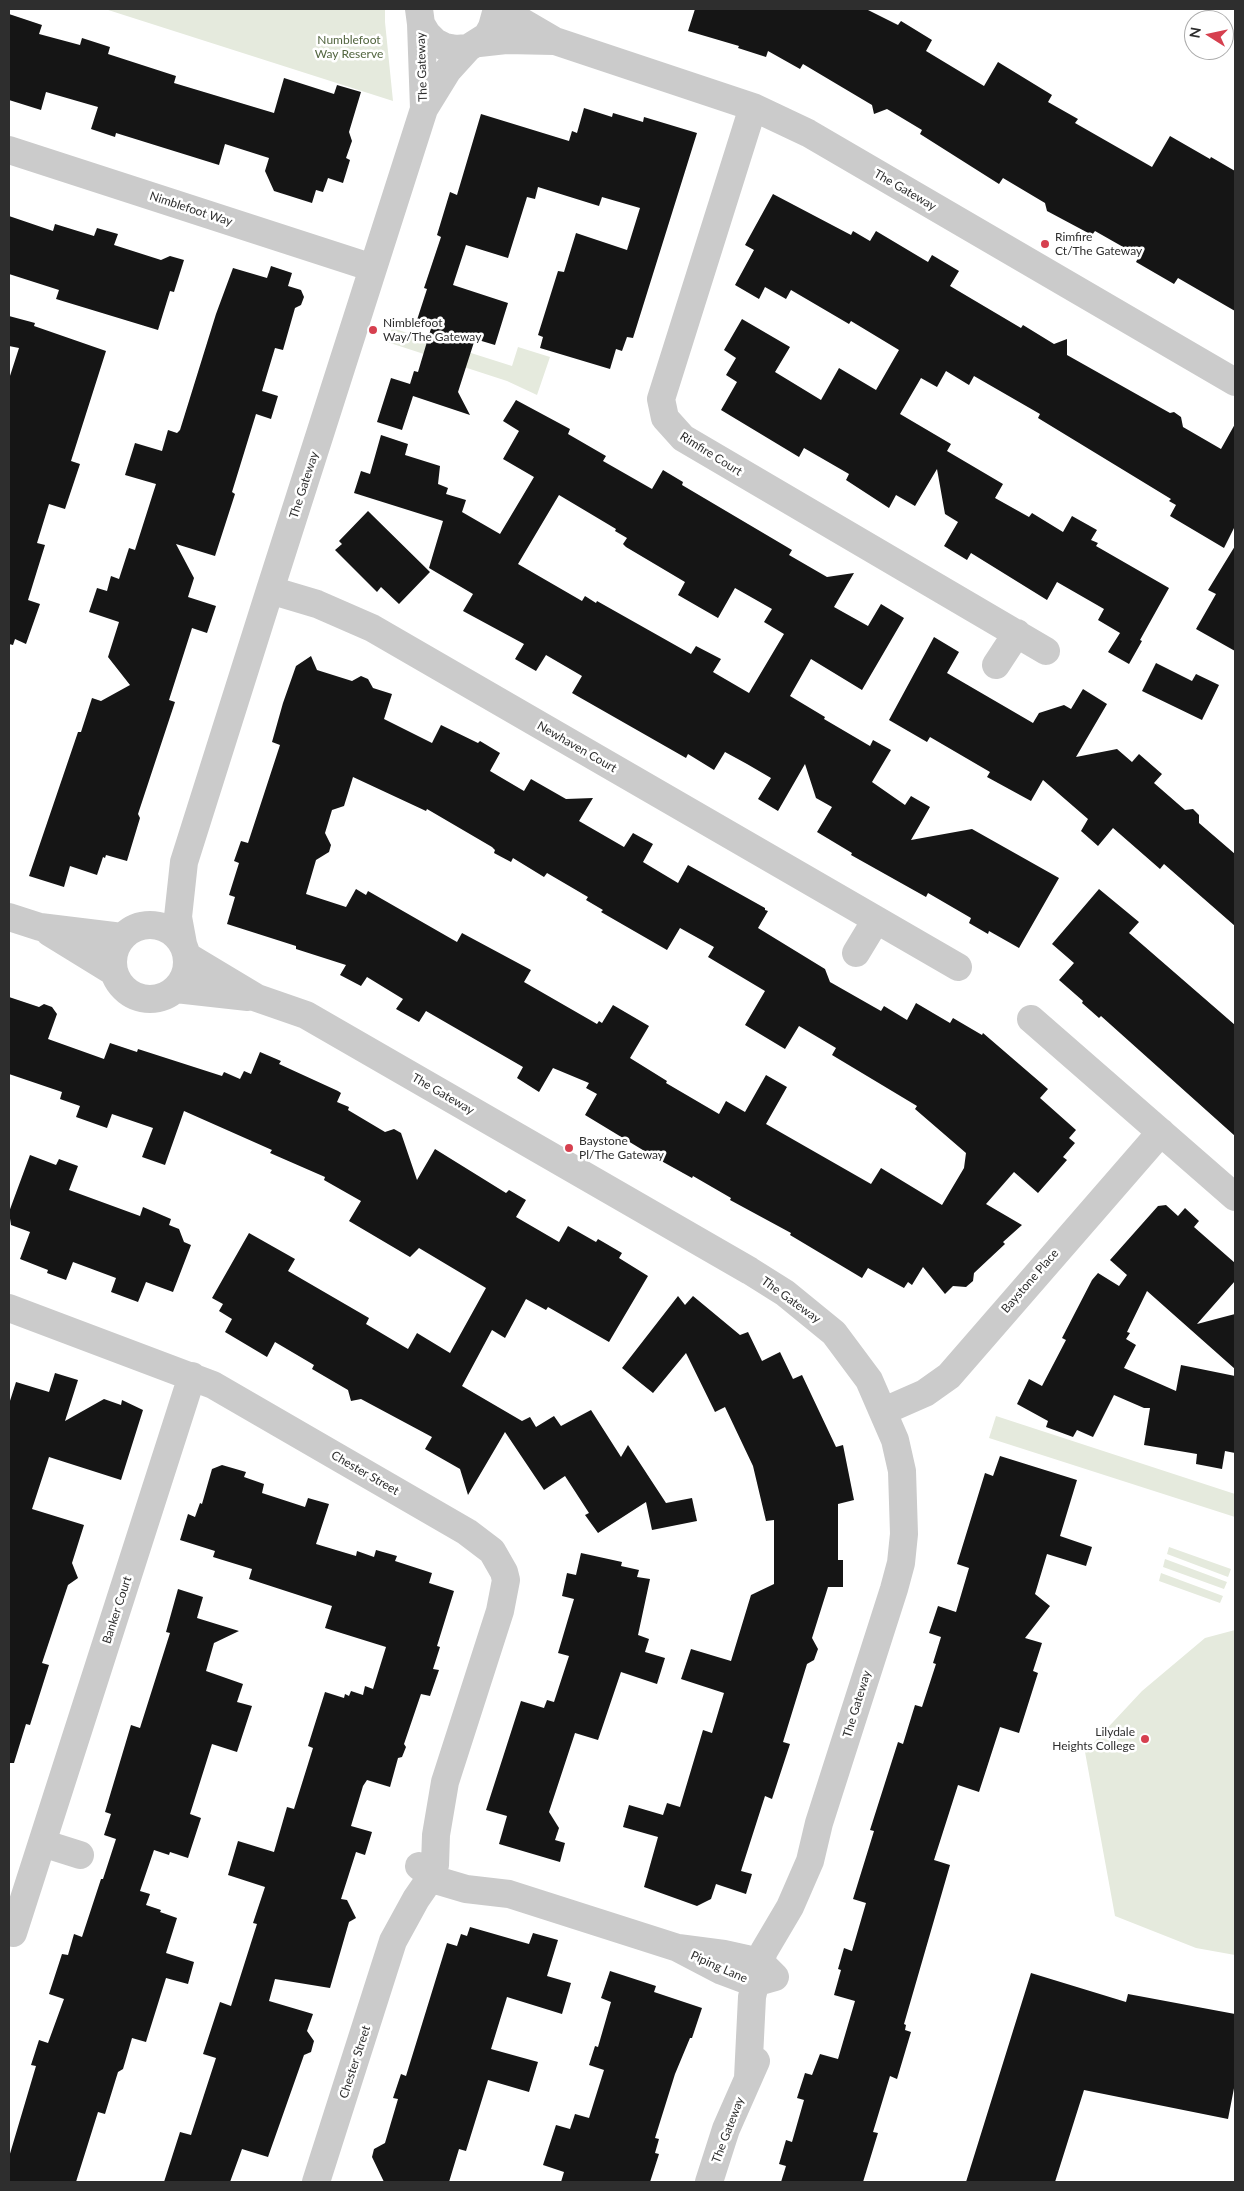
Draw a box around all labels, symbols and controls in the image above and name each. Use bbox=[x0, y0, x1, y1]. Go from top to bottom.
north arrow bbox=[1184, 10, 1234, 60]
text: N bbox=[1185, 26, 1204, 39]
street label: The Gateway bbox=[414, 32, 430, 102]
park label: Numblefoot Way Reserve bbox=[315, 33, 383, 61]
street label: The Gateway bbox=[871, 166, 939, 214]
street label: Nimblefoot Way bbox=[148, 189, 234, 229]
place label: Rimfire Ct/The Gateway bbox=[1055, 230, 1142, 258]
marker: Rimfire Ct/The Gateway bbox=[1039, 238, 1051, 250]
place label: Nimblefoot Way/The Gateway bbox=[383, 316, 481, 344]
marker: Nimblefoot Way/The Gateway bbox=[367, 324, 379, 336]
street label: Rimfire Court bbox=[677, 429, 745, 479]
street label: The Gateway bbox=[286, 450, 322, 520]
street label: Newhaven Court bbox=[535, 718, 619, 776]
street label: The Gateway bbox=[409, 1070, 477, 1118]
place label: Baystone Pl/The Gateway bbox=[579, 1134, 664, 1162]
marker: Baystone Pl/The Gateway bbox=[563, 1142, 575, 1154]
street label: Baystone Place bbox=[998, 1246, 1062, 1316]
street label: The Gateway bbox=[759, 1274, 823, 1326]
street label: Chester Street bbox=[329, 1448, 401, 1498]
street label: Banker Court bbox=[99, 1575, 135, 1645]
street label: The Gateway bbox=[840, 1669, 874, 1739]
place label: Lilydale Heights College bbox=[1052, 1725, 1135, 1753]
marker: Lilydale Heights College bbox=[1139, 1733, 1151, 1745]
street label: Piping Lane bbox=[688, 1948, 750, 1986]
street label: Chester Street bbox=[336, 2024, 374, 2100]
street label: The Gateway bbox=[709, 2095, 747, 2165]

